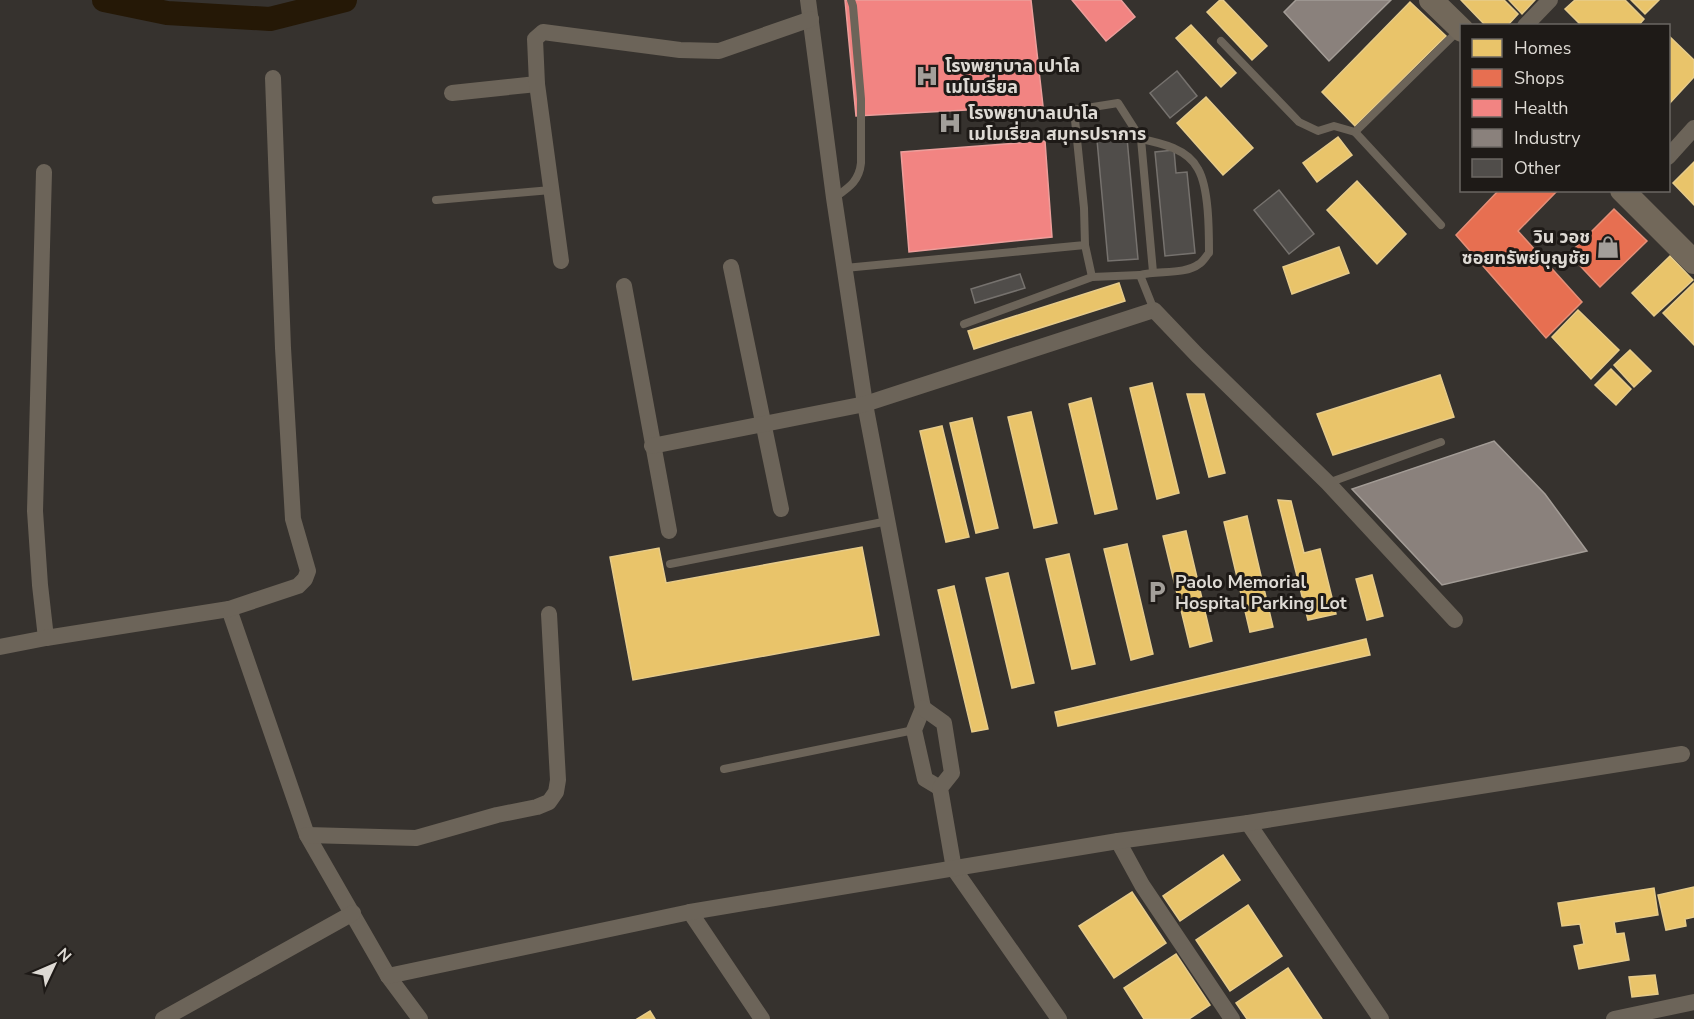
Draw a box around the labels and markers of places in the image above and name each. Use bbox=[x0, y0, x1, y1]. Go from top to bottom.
place label: โรงพยาบาล เปาโล เมโมเรี่ยล bbox=[945, 54, 1080, 99]
hospital icon: โรงพยาบาล เปาโล เมโมเรี่ยล bbox=[914, 63, 940, 89]
place label: โรงพยาบาลเปาโล เมโมเรี่ยล สมุทรปราการ bbox=[968, 101, 1146, 146]
hospital icon: โรงพยาบาลเปาโล เมโมเรี่ยล สมุทรปราการ bbox=[937, 110, 963, 136]
place label: วิน วอช ซอยทรัพย์บุญชัย bbox=[1462, 225, 1590, 270]
shop icon: วิน วอช ซอยทรัพย์บุญชัย bbox=[1595, 234, 1621, 260]
place label: Paolo Memorial Hospital Parking Lot bbox=[1175, 570, 1347, 615]
parking icon: Paolo Memorial Hospital Parking Lot bbox=[1144, 579, 1170, 605]

